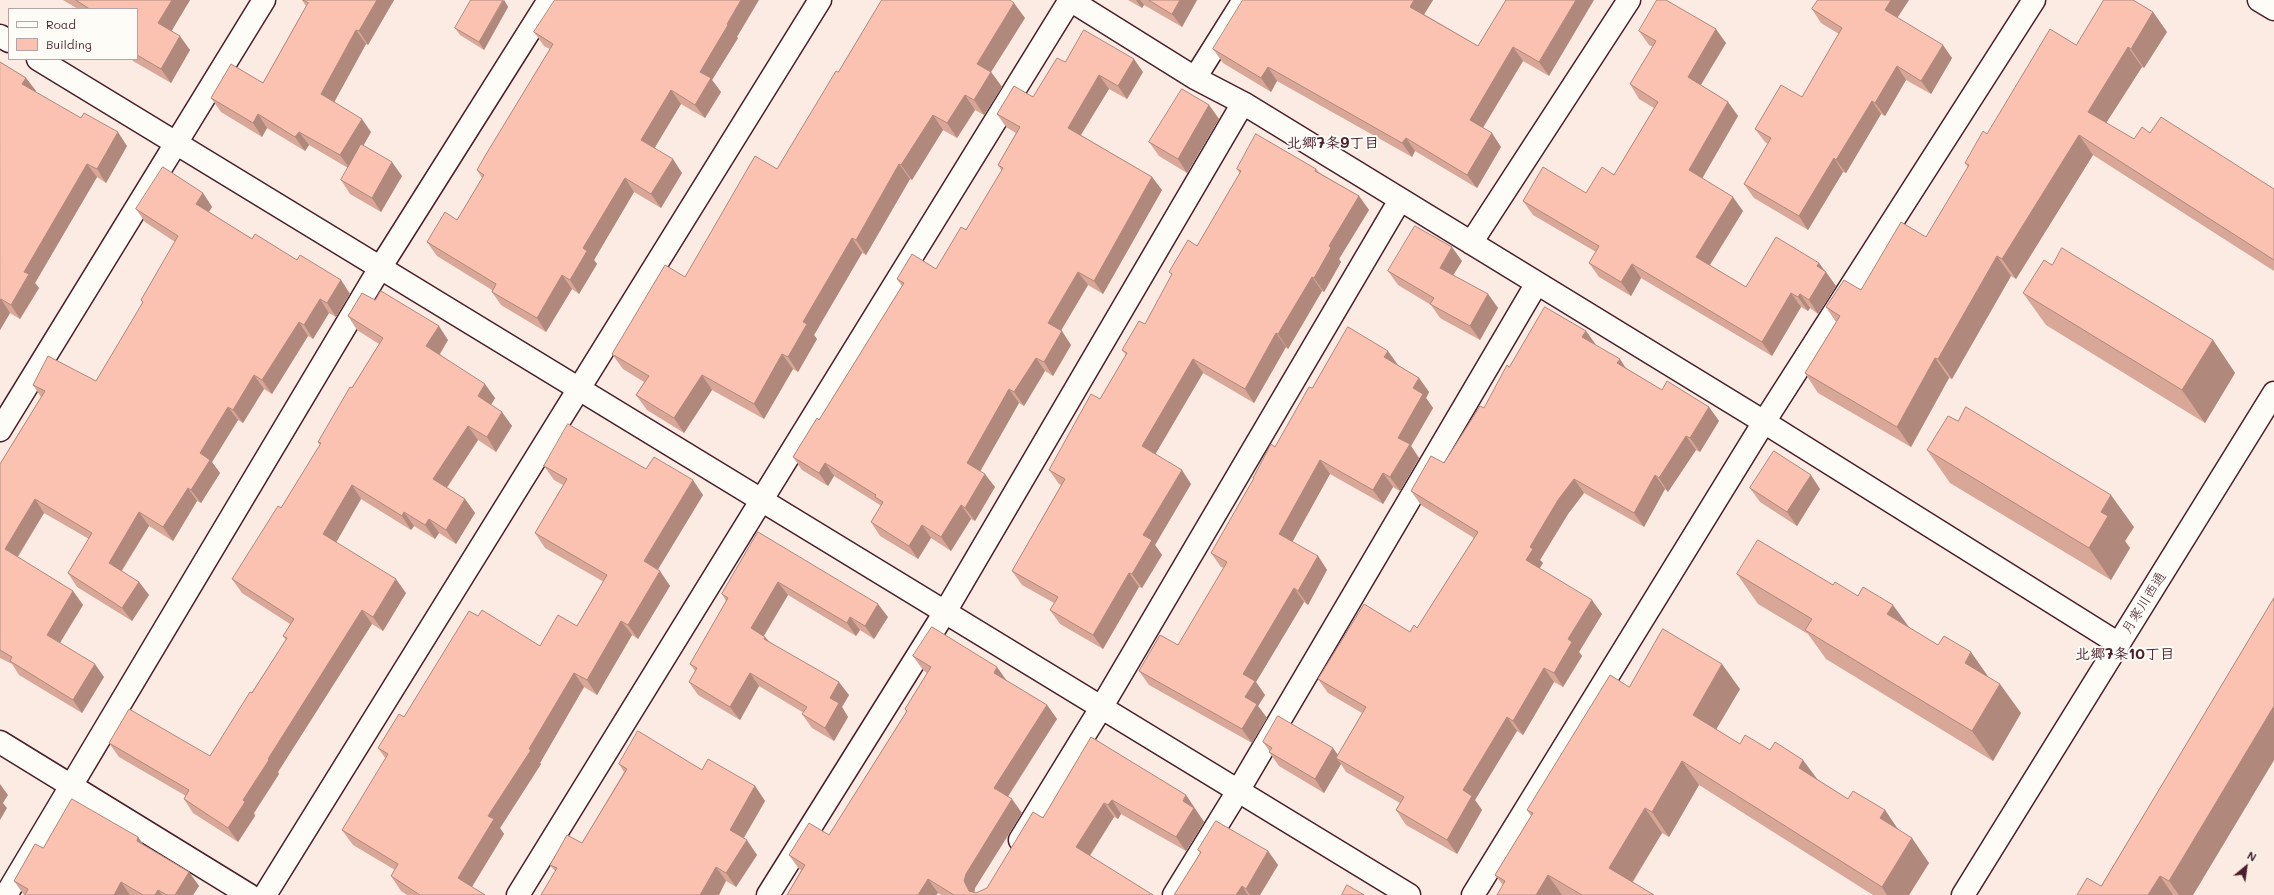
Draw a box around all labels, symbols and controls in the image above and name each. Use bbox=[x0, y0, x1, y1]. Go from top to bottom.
legend bbox=[8, 8, 138, 60]
text: Road bbox=[46, 16, 76, 32]
text: Building bbox=[46, 36, 92, 52]
district label: 北郷7条9丁目 bbox=[1287, 134, 1379, 152]
street label: 月寒川西通 bbox=[2118, 569, 2170, 637]
district label: 北郷7条10丁目 bbox=[2075, 645, 2175, 663]
north arrow bbox=[2226, 847, 2266, 887]
text: N bbox=[2245, 847, 2259, 865]

